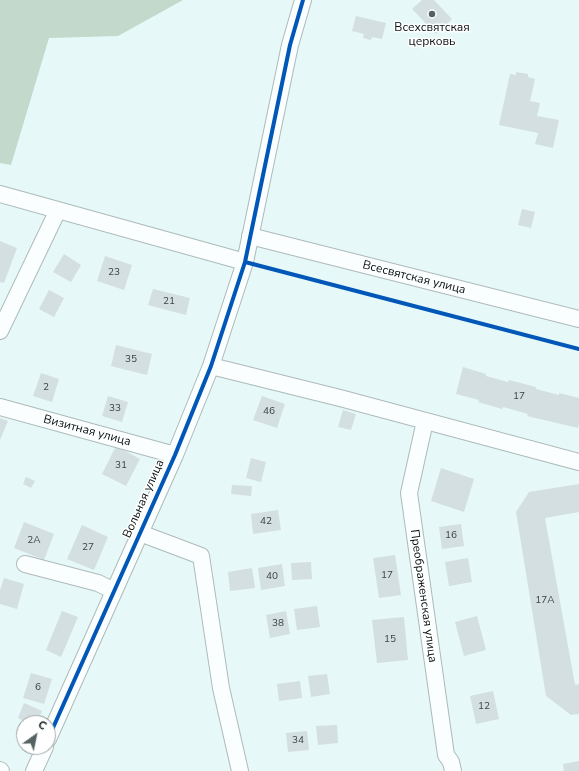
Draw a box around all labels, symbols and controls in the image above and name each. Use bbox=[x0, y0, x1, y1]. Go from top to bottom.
marker: Всехсвятская церковь bbox=[427, 9, 437, 19]
place label: Всехсвятская церковь bbox=[394, 21, 470, 49]
street label: Всесвятская улица bbox=[361, 258, 467, 298]
house number: 23 bbox=[108, 267, 120, 279]
house number: 21 bbox=[163, 296, 175, 308]
house number: 35 bbox=[125, 354, 137, 366]
house number: 2 bbox=[43, 382, 49, 394]
house number: 17 bbox=[513, 391, 525, 403]
house number: 33 bbox=[109, 403, 121, 415]
house number: 46 bbox=[263, 406, 275, 418]
street label: Визитная улица bbox=[42, 412, 132, 450]
street label: Вольная улица bbox=[120, 457, 168, 541]
house number: 31 bbox=[115, 460, 127, 472]
house number: 42 bbox=[260, 516, 272, 528]
street label: Преображенская улица bbox=[407, 528, 439, 664]
house number: 16 bbox=[445, 530, 457, 542]
house number: 2А bbox=[27, 535, 41, 547]
house number: 27 bbox=[82, 542, 94, 554]
house number: 17 bbox=[381, 570, 393, 582]
house number: 40 bbox=[266, 571, 278, 583]
house number: 17А bbox=[535, 595, 555, 607]
house number: 38 bbox=[272, 618, 284, 630]
house number: 15 bbox=[384, 634, 396, 646]
house number: 6 bbox=[35, 682, 41, 694]
house number: 12 bbox=[478, 701, 490, 713]
north arrow bbox=[16, 715, 56, 755]
text: С bbox=[35, 717, 49, 734]
house number: 34 bbox=[292, 735, 304, 747]

